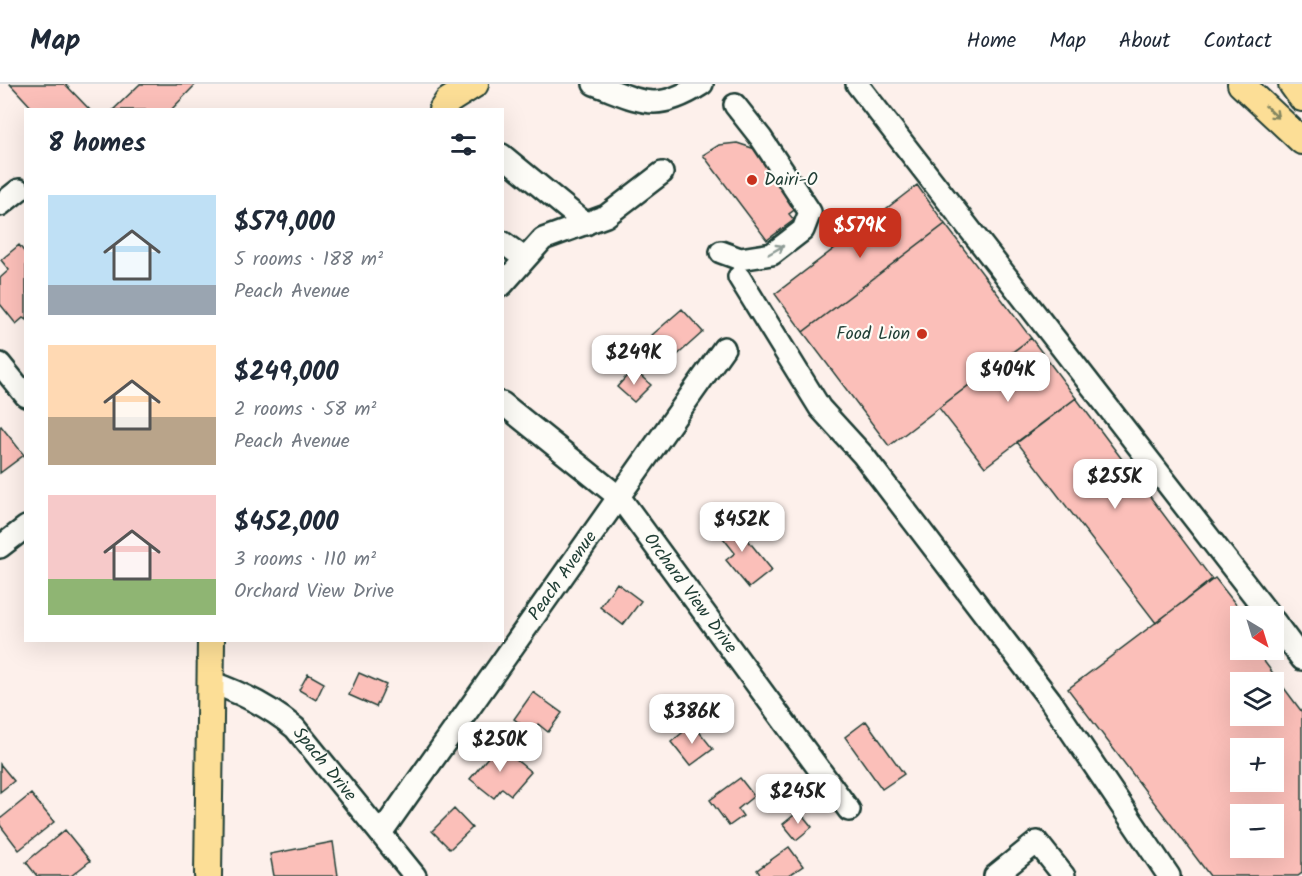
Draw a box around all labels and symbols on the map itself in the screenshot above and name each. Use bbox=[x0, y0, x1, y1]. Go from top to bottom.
one-way arrow bbox=[1264, 105, 1279, 120]
place label: Dairi-O bbox=[764, 166, 818, 195]
marker: Dairi-O bbox=[745, 173, 759, 187]
pin: $579K bbox=[818, 208, 902, 259]
one-way arrow bbox=[767, 243, 784, 255]
place label: Food Lion bbox=[836, 320, 910, 349]
marker: Food Lion bbox=[915, 327, 929, 341]
pin: $249K bbox=[592, 335, 676, 386]
pin: $404K bbox=[966, 352, 1050, 403]
pin: $255K bbox=[1073, 459, 1157, 510]
pin: $452K bbox=[700, 502, 784, 553]
street label: Peach Avenue bbox=[521, 525, 605, 627]
street label: Orchard View Drive bbox=[636, 527, 744, 660]
north arrow bbox=[1230, 606, 1284, 660]
pin: $386K bbox=[650, 694, 734, 745]
street label: Spach Drive bbox=[285, 721, 364, 808]
pin: $250K bbox=[458, 722, 542, 773]
pin: $245K bbox=[756, 774, 840, 825]

